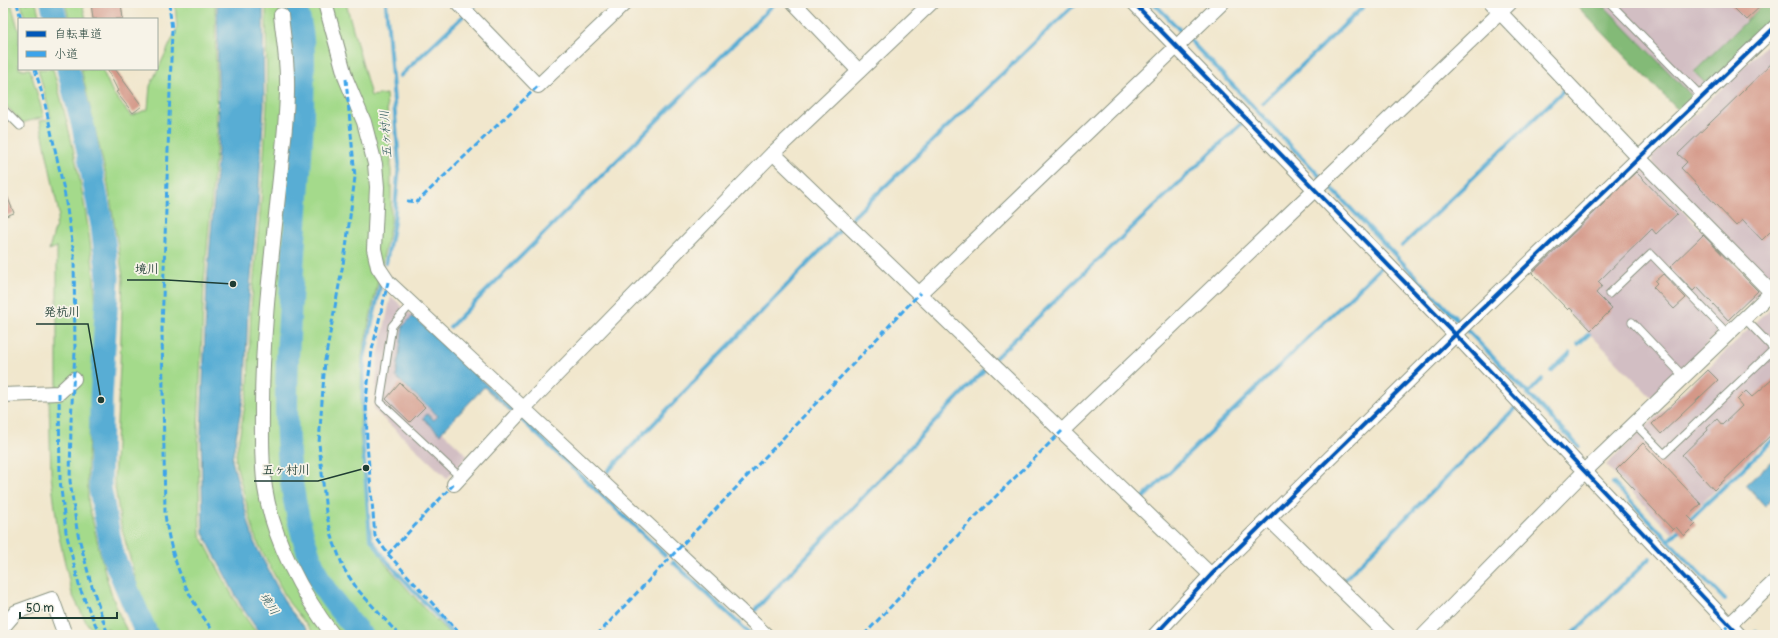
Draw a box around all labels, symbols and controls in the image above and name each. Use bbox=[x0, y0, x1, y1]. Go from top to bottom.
legend bbox=[18, 18, 158, 70]
text: 自転車道 bbox=[54, 27, 102, 42]
text: 小道 bbox=[54, 47, 78, 62]
water label: 五ヶ村川 bbox=[377, 110, 395, 158]
callout: 境川 bbox=[127, 256, 167, 280]
text: 境川 bbox=[135, 262, 159, 277]
callout: 発杭川 bbox=[36, 300, 88, 324]
text: 発杭川 bbox=[44, 305, 80, 320]
callout: 五ヶ村川 bbox=[254, 457, 318, 481]
text: 五ヶ村川 bbox=[262, 463, 310, 478]
water label: 境川 bbox=[256, 590, 282, 618]
scale bar bbox=[20, 594, 117, 620]
text: 50 m bbox=[26, 601, 54, 616]

